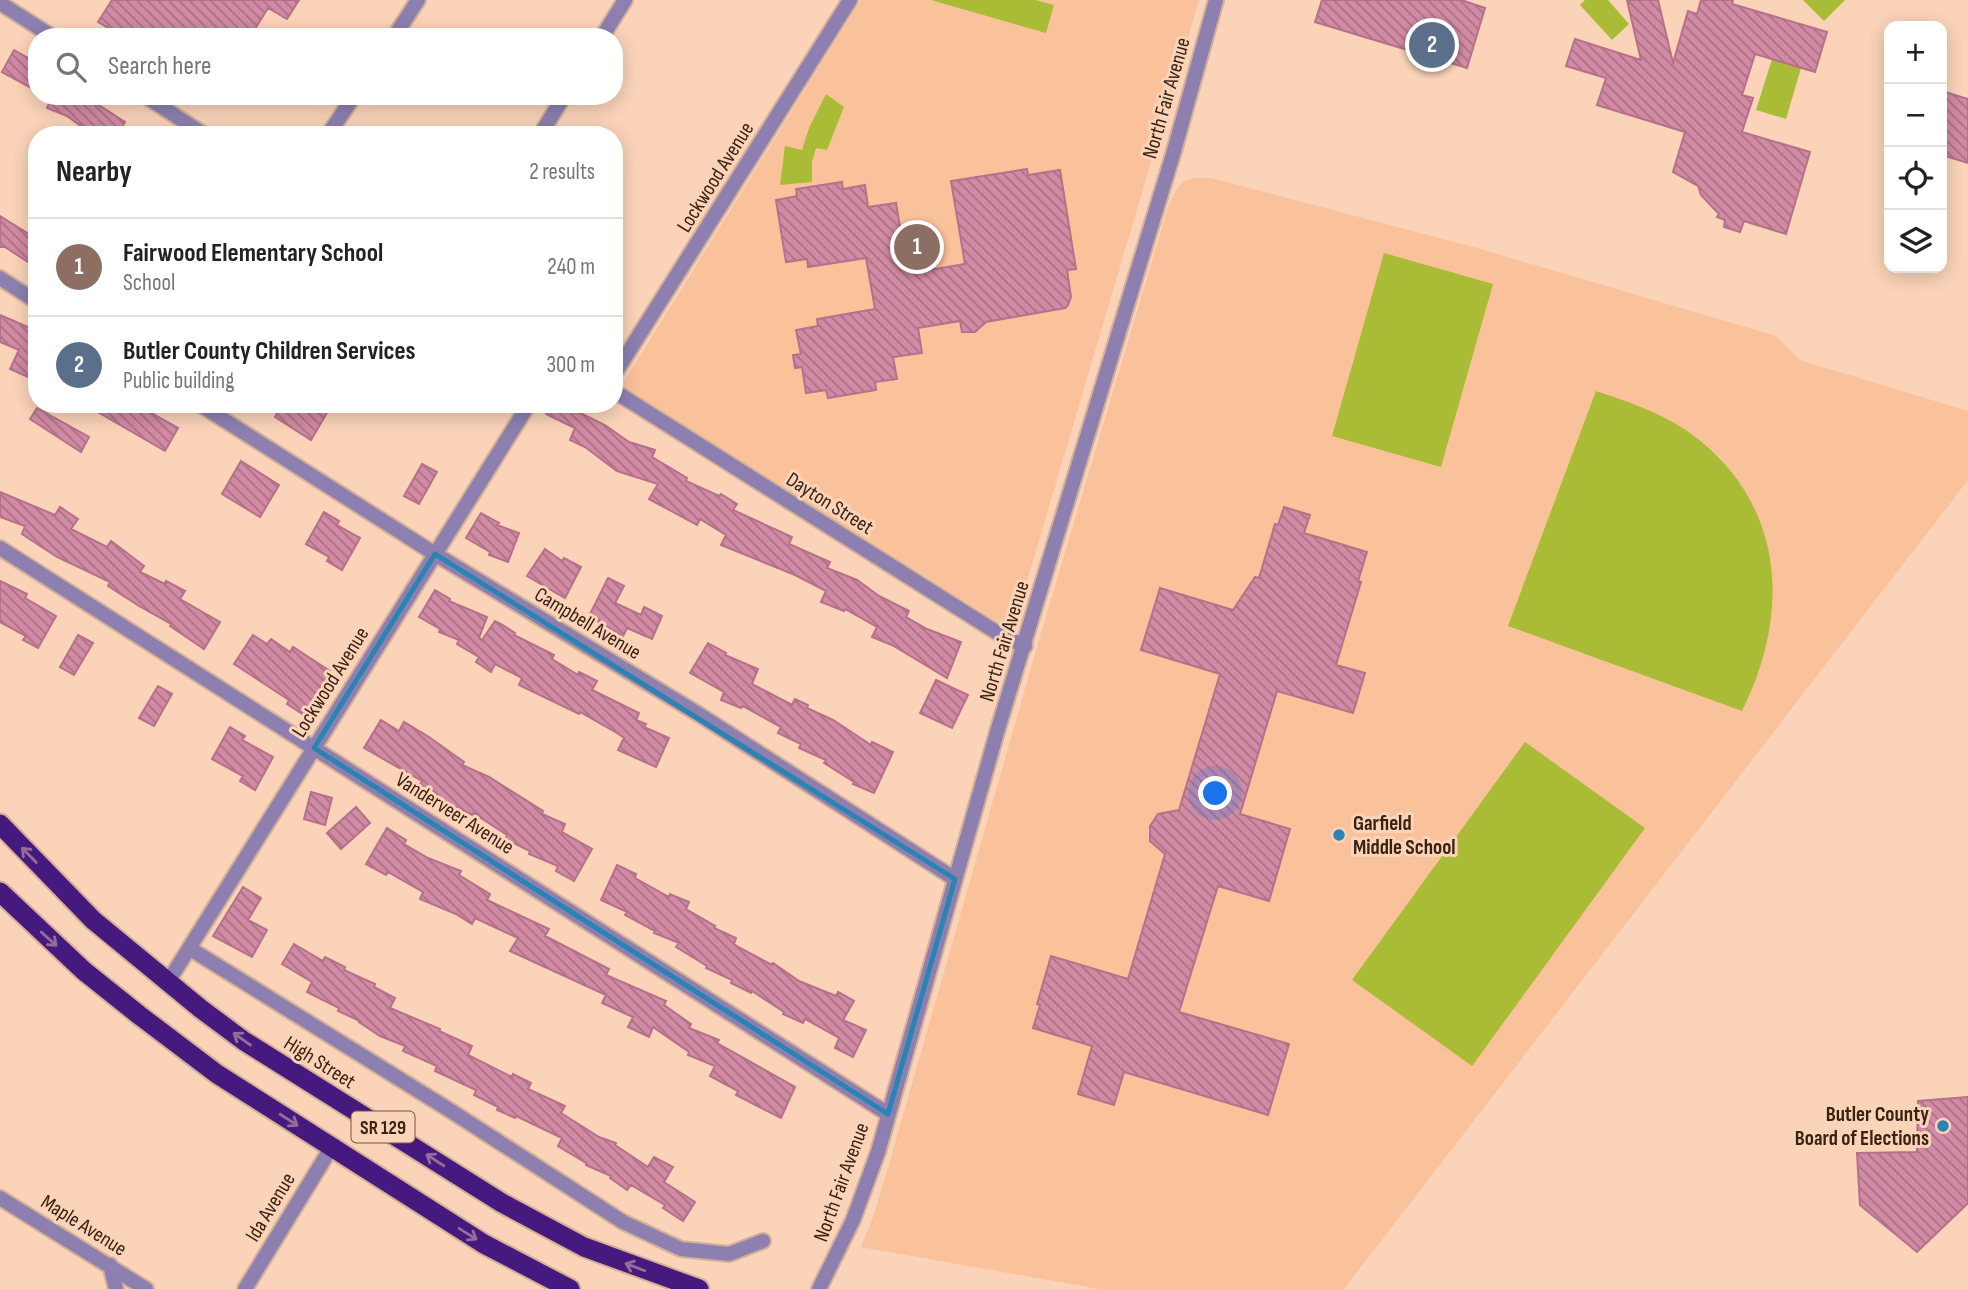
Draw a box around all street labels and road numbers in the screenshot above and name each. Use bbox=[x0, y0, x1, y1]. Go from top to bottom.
street label: North Fair Avenue bbox=[1137, 35, 1196, 162]
street label: Lockwood Avenue bbox=[672, 118, 759, 237]
street label: Dayton Street bbox=[782, 467, 878, 540]
street label: North Fair Avenue bbox=[974, 578, 1035, 704]
street label: Campbell Avenue bbox=[530, 582, 646, 665]
street label: Lockwood Avenue bbox=[287, 623, 374, 742]
street label: Vanderveer Avenue bbox=[391, 767, 519, 860]
street label: High Street bbox=[279, 1031, 360, 1094]
road number: SR 129 bbox=[352, 1112, 414, 1142]
street label: North Fair Avenue bbox=[808, 1119, 875, 1245]
street label: Ida Avenue bbox=[240, 1168, 301, 1246]
street label: Maple Avenue bbox=[36, 1189, 131, 1262]

